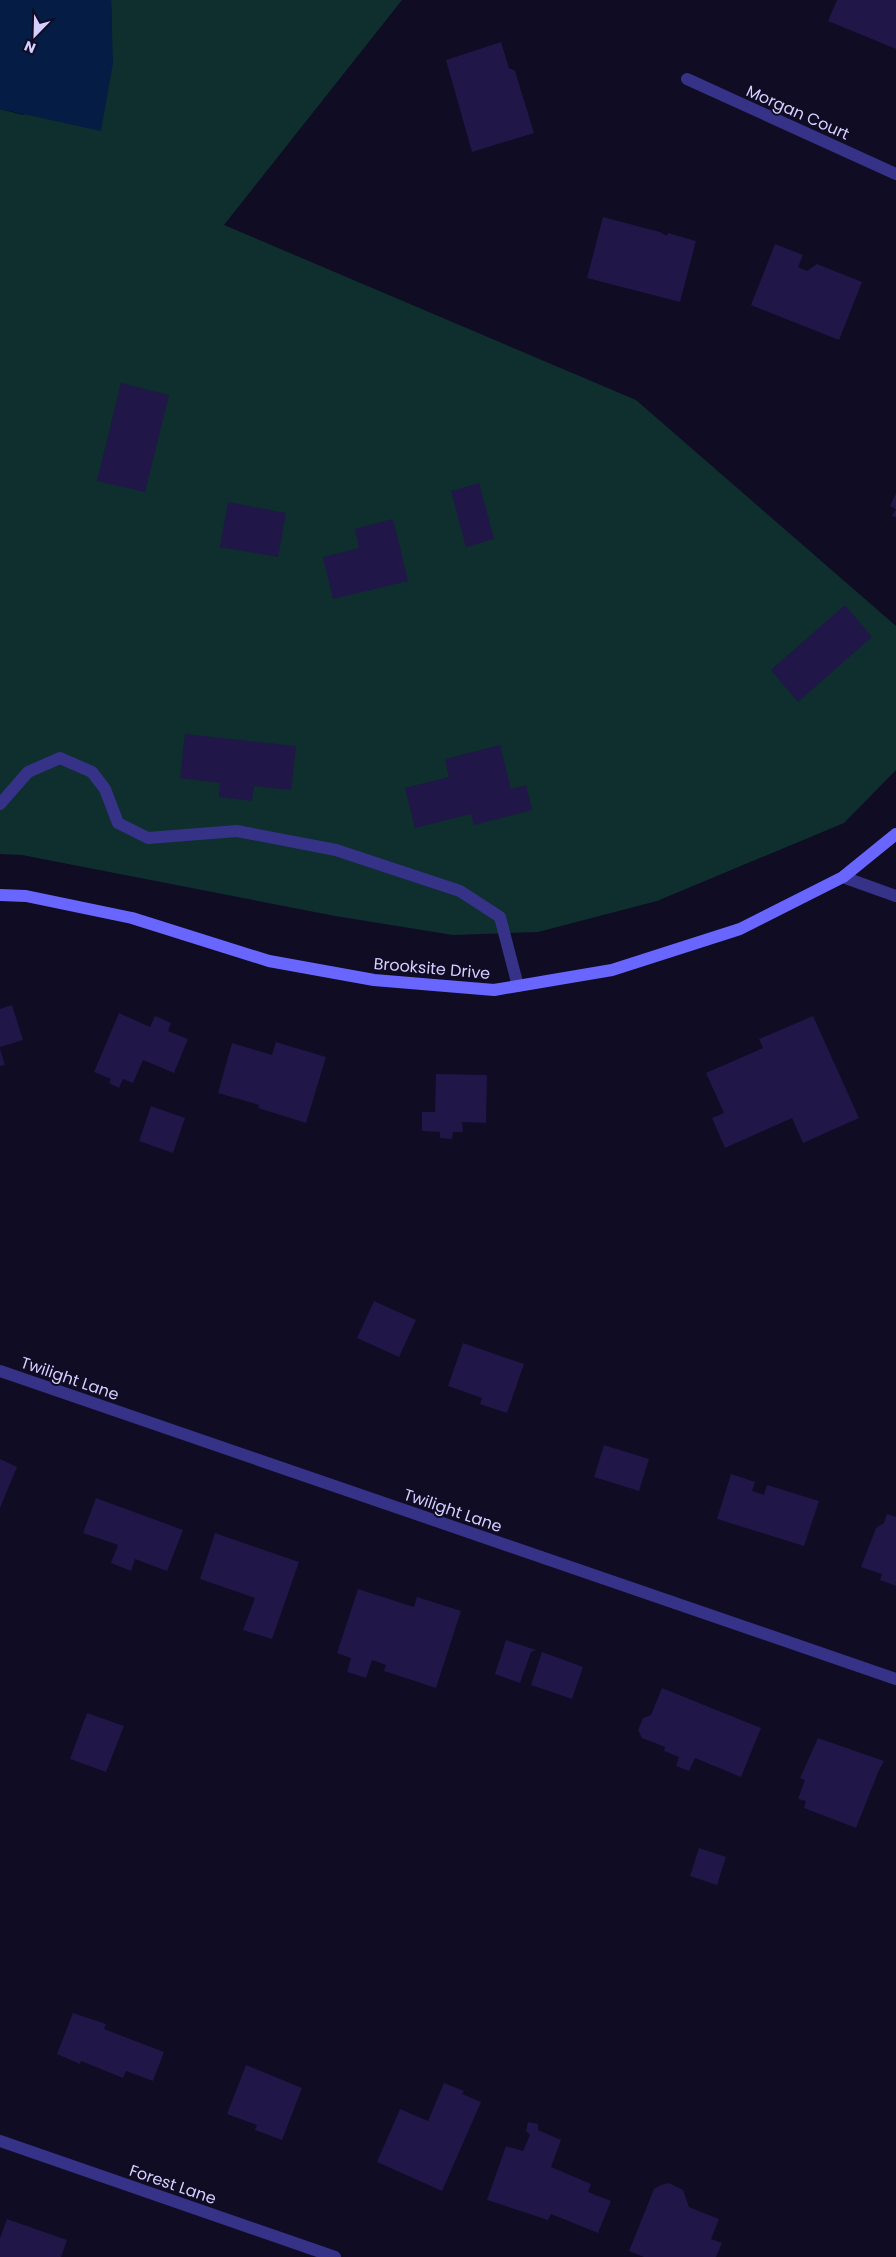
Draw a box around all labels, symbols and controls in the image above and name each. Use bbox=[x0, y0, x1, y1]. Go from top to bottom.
north arrow bbox=[10, 10, 60, 60]
text: N bbox=[21, 36, 39, 58]
street label: Morgan Court bbox=[743, 79, 853, 146]
street label: Brooksite Drive bbox=[373, 952, 491, 985]
street label: Twilight Lane bbox=[18, 1351, 122, 1406]
street label: Twilight Lane bbox=[401, 1483, 505, 1538]
street label: Forest Lane bbox=[126, 2159, 219, 2210]

